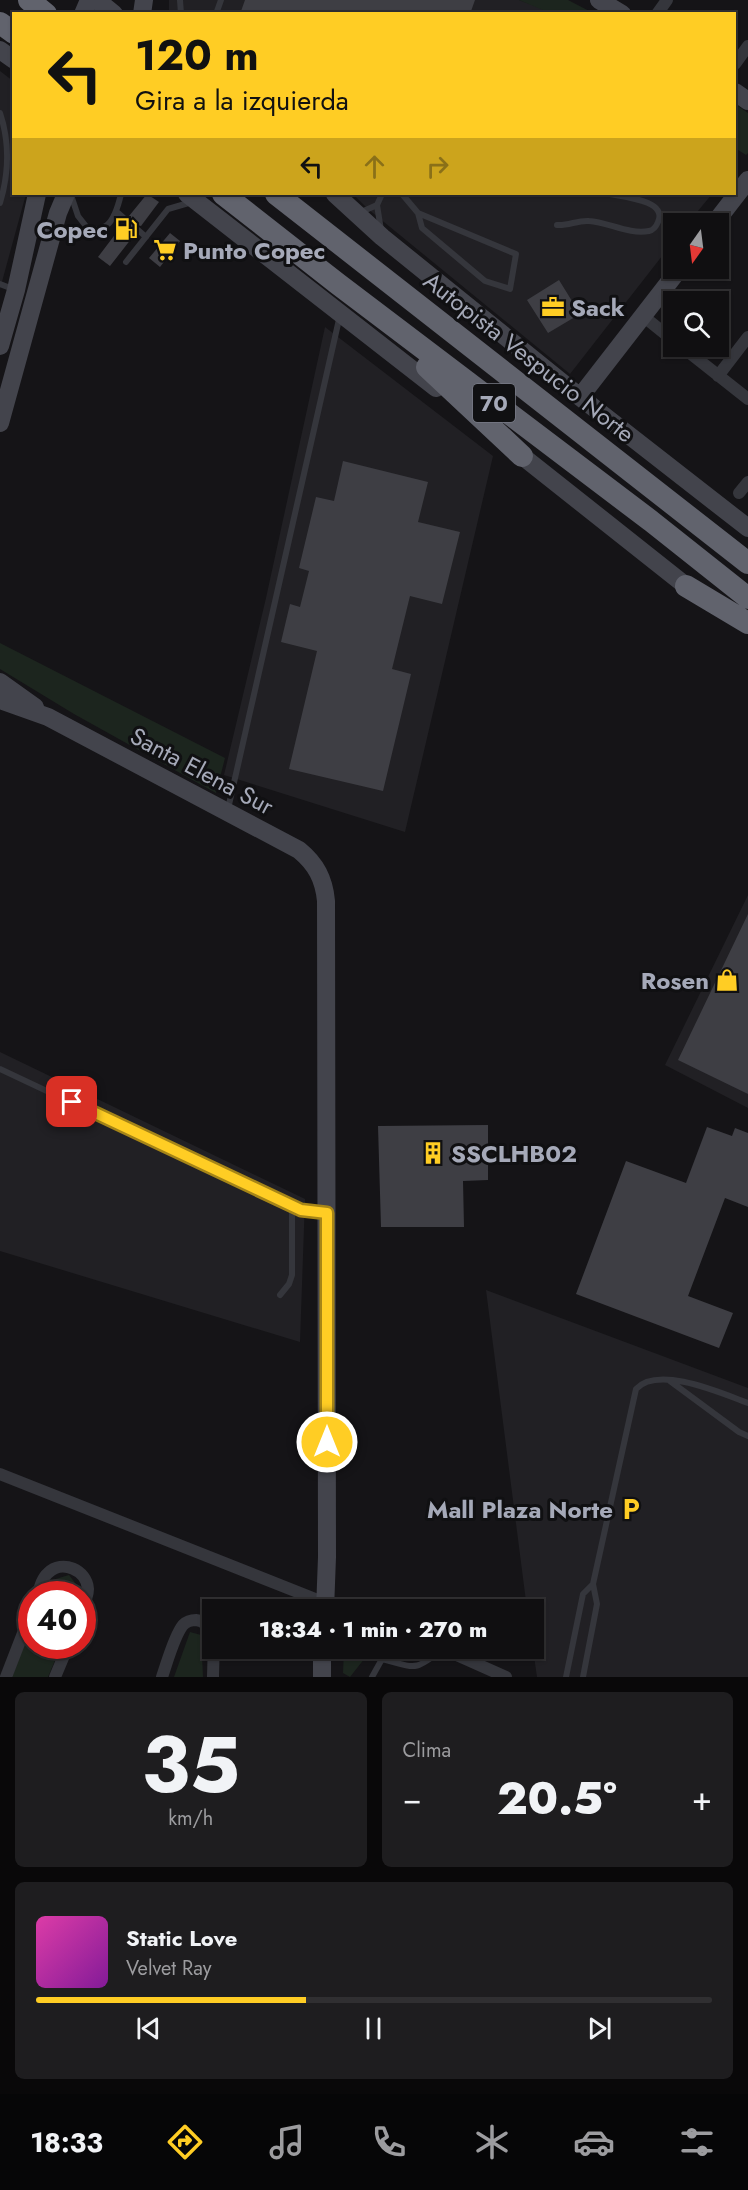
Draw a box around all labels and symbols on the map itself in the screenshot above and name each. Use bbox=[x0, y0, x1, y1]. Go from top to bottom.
place label: Copec bbox=[37, 212, 108, 247]
north arrow bbox=[663, 213, 729, 279]
fuel station icon: Copec bbox=[113, 216, 139, 242]
place label: Punto Copec bbox=[183, 233, 325, 268]
supermarket icon: Punto Copec bbox=[152, 237, 178, 263]
street label: Autopista Vespucio Norte bbox=[416, 263, 642, 451]
place label: Sack bbox=[571, 290, 625, 325]
office icon: Sack bbox=[540, 294, 566, 320]
road number: 70 bbox=[473, 384, 515, 422]
street label: Santa Elena Sur bbox=[124, 718, 281, 824]
place label: Rosen bbox=[641, 963, 709, 998]
shop icon: Rosen bbox=[714, 967, 740, 993]
pin bbox=[46, 1076, 97, 1127]
place label: SSCLHB02 bbox=[451, 1136, 577, 1171]
building icon: SSCLHB02 bbox=[420, 1140, 446, 1166]
position arrow bbox=[295, 1410, 359, 1474]
place label: Mall Plaza Norte bbox=[427, 1492, 613, 1527]
parking icon: Mall Plaza Norte bbox=[618, 1496, 644, 1522]
speed limit sign: 40 bbox=[18, 1581, 96, 1659]

